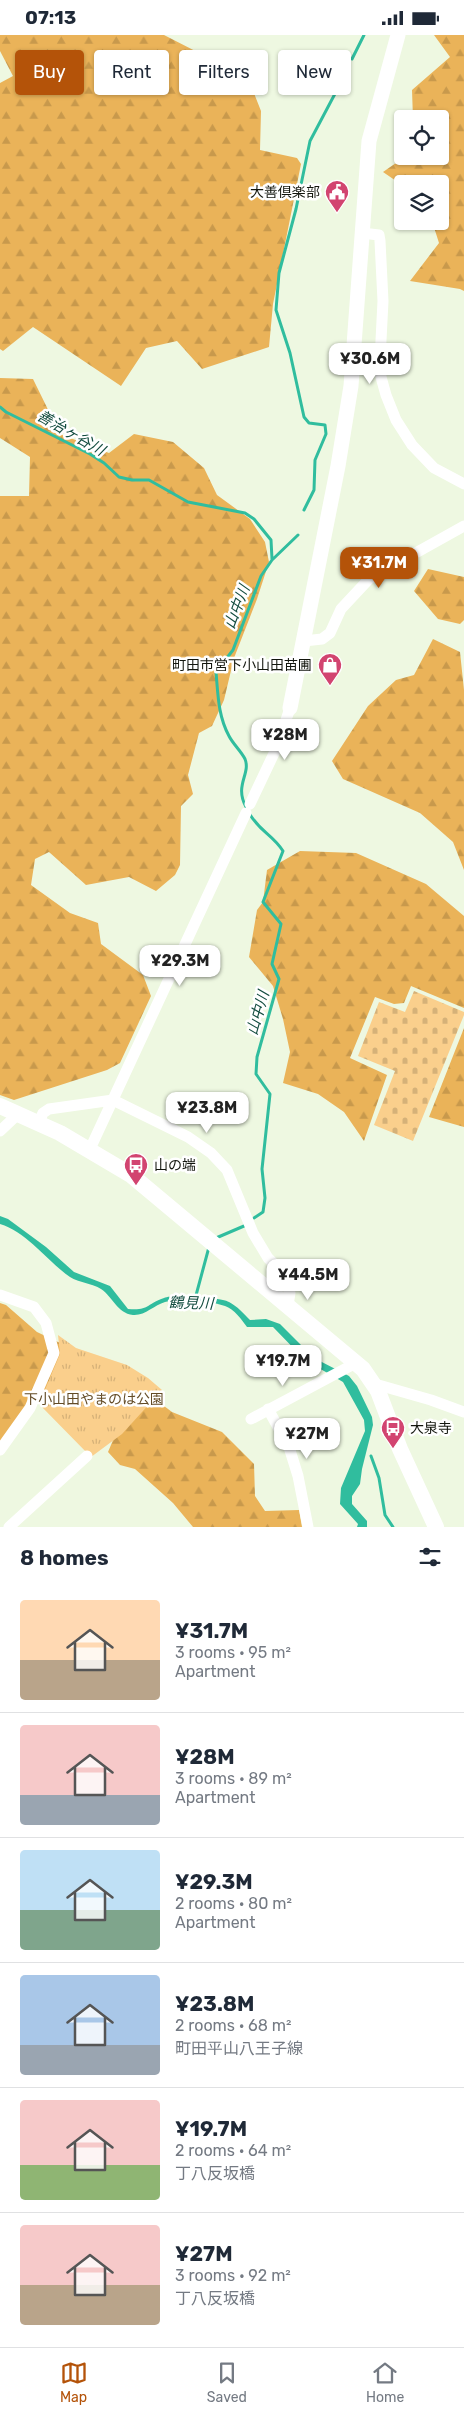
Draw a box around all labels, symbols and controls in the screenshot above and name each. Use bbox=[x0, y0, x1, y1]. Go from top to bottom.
text: 07:13 bbox=[25, 6, 76, 29]
chip: Buy bbox=[15, 50, 84, 95]
chip: Rent bbox=[94, 50, 169, 95]
chip: Filters bbox=[179, 50, 268, 95]
chip: New bbox=[278, 50, 351, 95]
map controls bbox=[394, 110, 449, 230]
button: locate bbox=[394, 110, 449, 165]
button: layers bbox=[394, 175, 449, 230]
public building icon: 大善倶楽部 bbox=[324, 179, 350, 213]
place label: 大善倶楽部 bbox=[250, 184, 320, 201]
pin: ¥30.6M bbox=[329, 343, 411, 385]
text: ¥30.6M bbox=[340, 349, 400, 368]
water label: 善治ヶ谷川 bbox=[34, 406, 110, 461]
pin: ¥31.7M bbox=[338, 547, 420, 589]
text: ¥31.7M bbox=[351, 553, 407, 572]
water label: 山中川 bbox=[221, 581, 254, 631]
shop icon: 町田市営下小山田苗圃 bbox=[317, 652, 343, 686]
place label: 町田市営下小山田苗圃 bbox=[172, 657, 312, 674]
pin: ¥28M bbox=[255, 719, 315, 761]
text: ¥28M bbox=[262, 725, 308, 744]
pin: ¥29.3M bbox=[139, 945, 221, 987]
text: ¥29.3M bbox=[150, 951, 210, 970]
water label: 山中川 bbox=[243, 987, 273, 1037]
pin: ¥23.8M bbox=[166, 1091, 248, 1134]
text: ¥23.8M bbox=[177, 1098, 237, 1117]
bus stop icon: 山の端 bbox=[123, 1152, 149, 1186]
place label: 山の端 bbox=[154, 1157, 196, 1174]
pin: ¥44.5M bbox=[267, 1259, 349, 1301]
text: ¥44.5M bbox=[278, 1265, 338, 1284]
water label: 鶴見川 bbox=[168, 1293, 216, 1313]
pin: ¥19.7M bbox=[242, 1345, 324, 1387]
text: ¥19.7M bbox=[256, 1351, 310, 1370]
park label: 下小山田やまのは公園 bbox=[24, 1391, 164, 1408]
bus stop icon: 大泉寺 bbox=[380, 1415, 406, 1449]
pin: ¥27M bbox=[277, 1417, 337, 1460]
place label: 大泉寺 bbox=[410, 1420, 452, 1437]
text: ¥27M bbox=[285, 1424, 329, 1443]
icon: filters bbox=[416, 1543, 444, 1571]
text: 8 homes bbox=[20, 1545, 109, 1570]
text: ¥31.7M bbox=[175, 1618, 248, 1643]
icon: home bbox=[60, 1620, 120, 1680]
text: 3 rooms · 95 m² bbox=[175, 1643, 291, 1662]
text: Apartment bbox=[175, 1662, 255, 1681]
text: ¥28M bbox=[175, 1744, 235, 1769]
icon: home bbox=[60, 1745, 120, 1805]
text: 3 rooms · 89 m² bbox=[175, 1769, 292, 1788]
text: Apartment bbox=[175, 1788, 255, 1807]
text: ¥29.3M bbox=[175, 1869, 253, 1894]
icon: home bbox=[60, 1870, 120, 1930]
text: 2 rooms · 80 m² bbox=[175, 1894, 292, 1913]
text: Apartment bbox=[175, 1913, 255, 1932]
text: ¥23.8M bbox=[175, 1991, 254, 2016]
icon: home bbox=[60, 1995, 120, 2055]
text: 2 rooms · 68 m² bbox=[175, 2016, 292, 2035]
text: 町田平山八王子線 bbox=[175, 2039, 303, 2058]
text: ¥19.7M bbox=[175, 2116, 247, 2141]
icon: home bbox=[60, 2120, 120, 2180]
text: 2 rooms · 64 m² bbox=[175, 2141, 291, 2160]
text: 丁八反坂橋 bbox=[175, 2164, 255, 2183]
text: ¥27M bbox=[175, 2241, 233, 2266]
icon: home bbox=[60, 2245, 120, 2305]
text: 3 rooms · 92 m² bbox=[175, 2266, 291, 2285]
text: 丁八反坂橋 bbox=[175, 2289, 255, 2308]
tab: Map bbox=[60, 2359, 88, 2406]
tab: Saved bbox=[207, 2359, 247, 2406]
tab: Home bbox=[366, 2359, 404, 2406]

